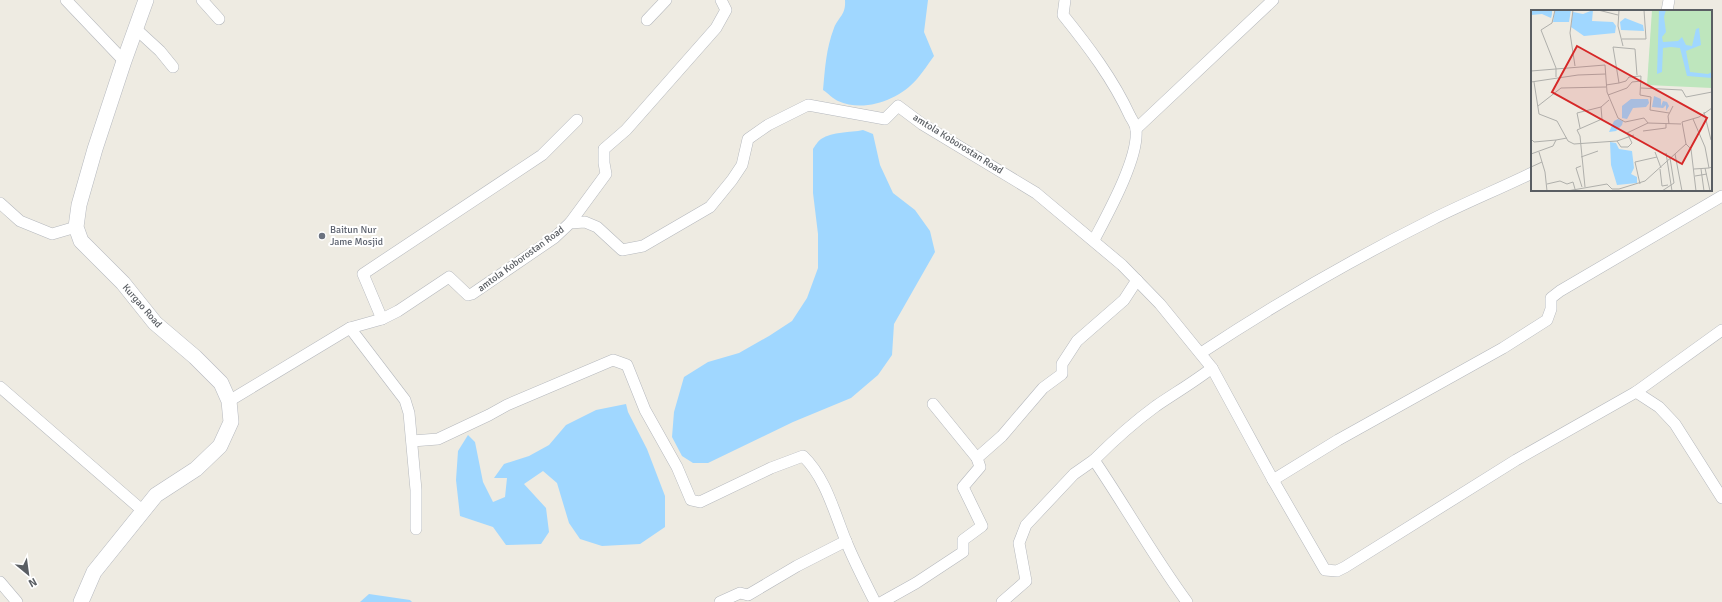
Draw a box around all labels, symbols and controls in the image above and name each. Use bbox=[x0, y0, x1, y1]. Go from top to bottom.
inset map bbox=[1531, 10, 1712, 191]
street label: amtola Koborostan Road bbox=[911, 111, 1005, 177]
place label: Baitun Nur Jame Mosjid bbox=[330, 224, 383, 248]
street label: amtola Koborostan Road bbox=[475, 224, 567, 294]
marker: Baitun Nur Jame Mosjid bbox=[317, 231, 327, 241]
street label: Kurgao Road bbox=[120, 282, 164, 330]
north arrow bbox=[8, 554, 48, 594]
text: N bbox=[26, 575, 39, 590]

